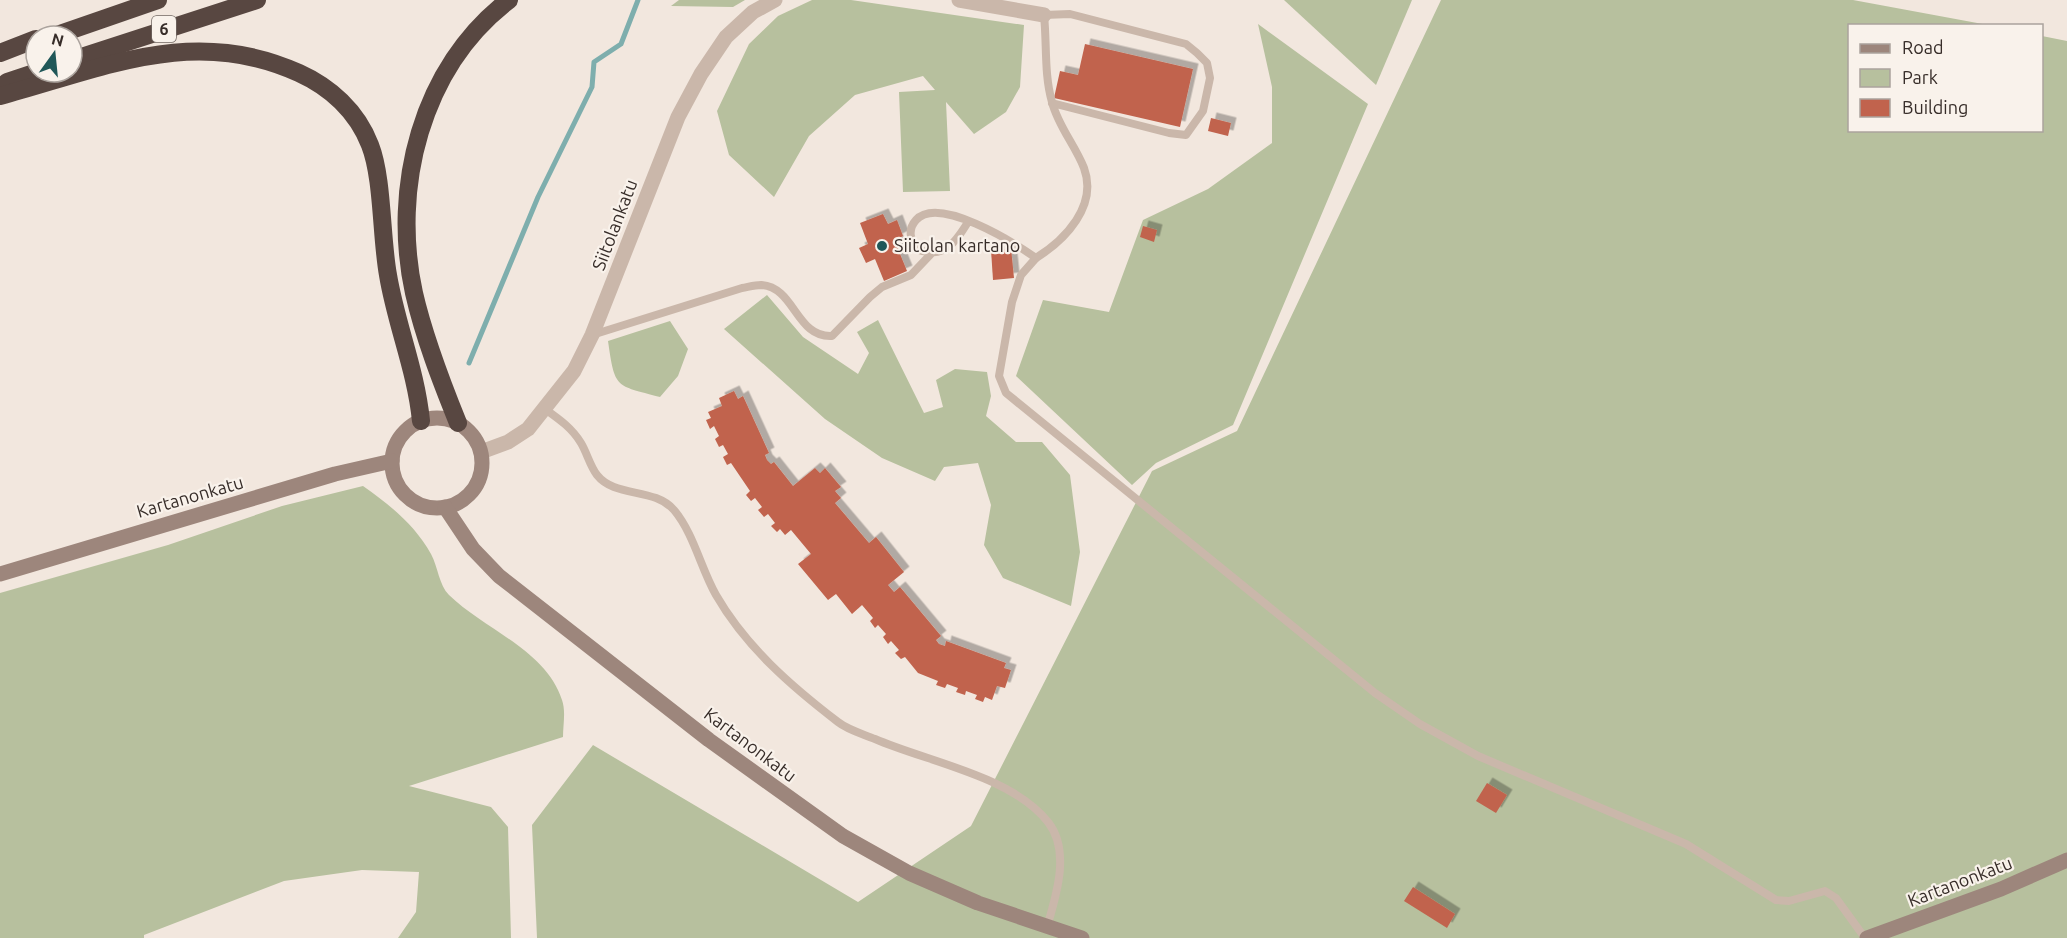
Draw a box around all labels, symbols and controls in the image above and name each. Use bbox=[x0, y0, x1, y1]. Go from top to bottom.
road number: 6 bbox=[152, 16, 176, 42]
north arrow bbox=[24, 24, 84, 84]
legend bbox=[1848, 24, 2043, 132]
text: N bbox=[50, 29, 66, 50]
text: Road bbox=[1902, 37, 1944, 57]
text: Park bbox=[1902, 67, 1938, 87]
text: Building bbox=[1902, 97, 1968, 117]
street label: Siitolankatu bbox=[588, 176, 641, 273]
place label: Siitolan kartano bbox=[894, 235, 1020, 255]
marker: Siitolan kartano bbox=[875, 239, 889, 253]
street label: Kartanonkatu bbox=[134, 471, 245, 521]
street label: Kartanonkatu bbox=[701, 703, 801, 785]
street label: Kartanonkatu bbox=[1905, 852, 2015, 910]

